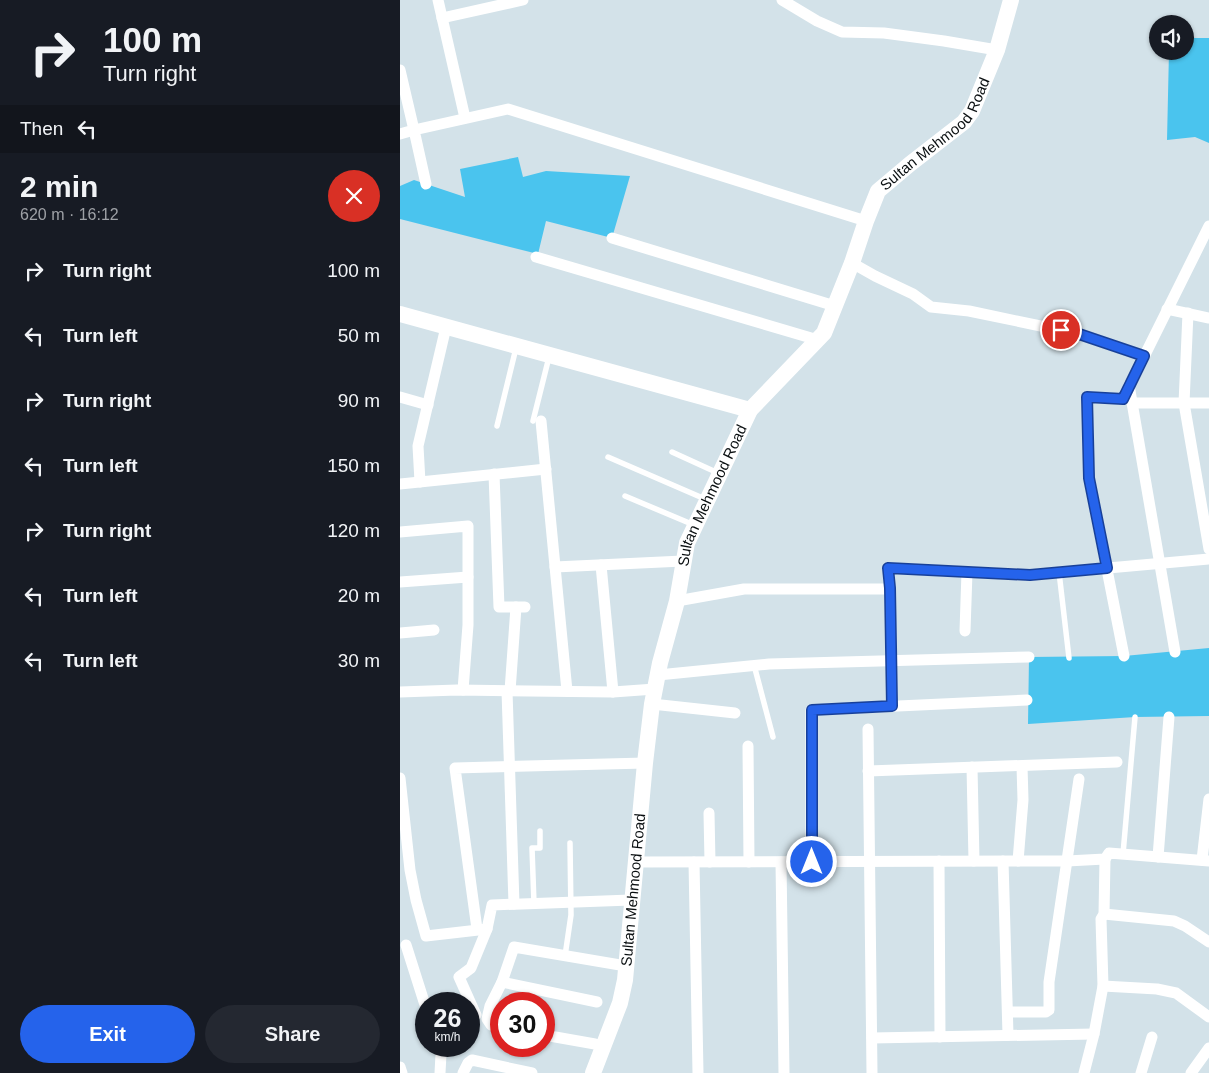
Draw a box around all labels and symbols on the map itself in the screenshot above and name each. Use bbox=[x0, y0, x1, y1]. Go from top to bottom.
street label: Sultan Mehmood Road bbox=[876, 75, 993, 194]
pin bbox=[1040, 309, 1082, 351]
street label: Sultan Mehmood Road bbox=[674, 422, 750, 568]
street label: Sultan Mehmood Road bbox=[617, 813, 648, 967]
position arrow bbox=[785, 835, 837, 887]
speed limit sign: 30 bbox=[490, 992, 555, 1057]

